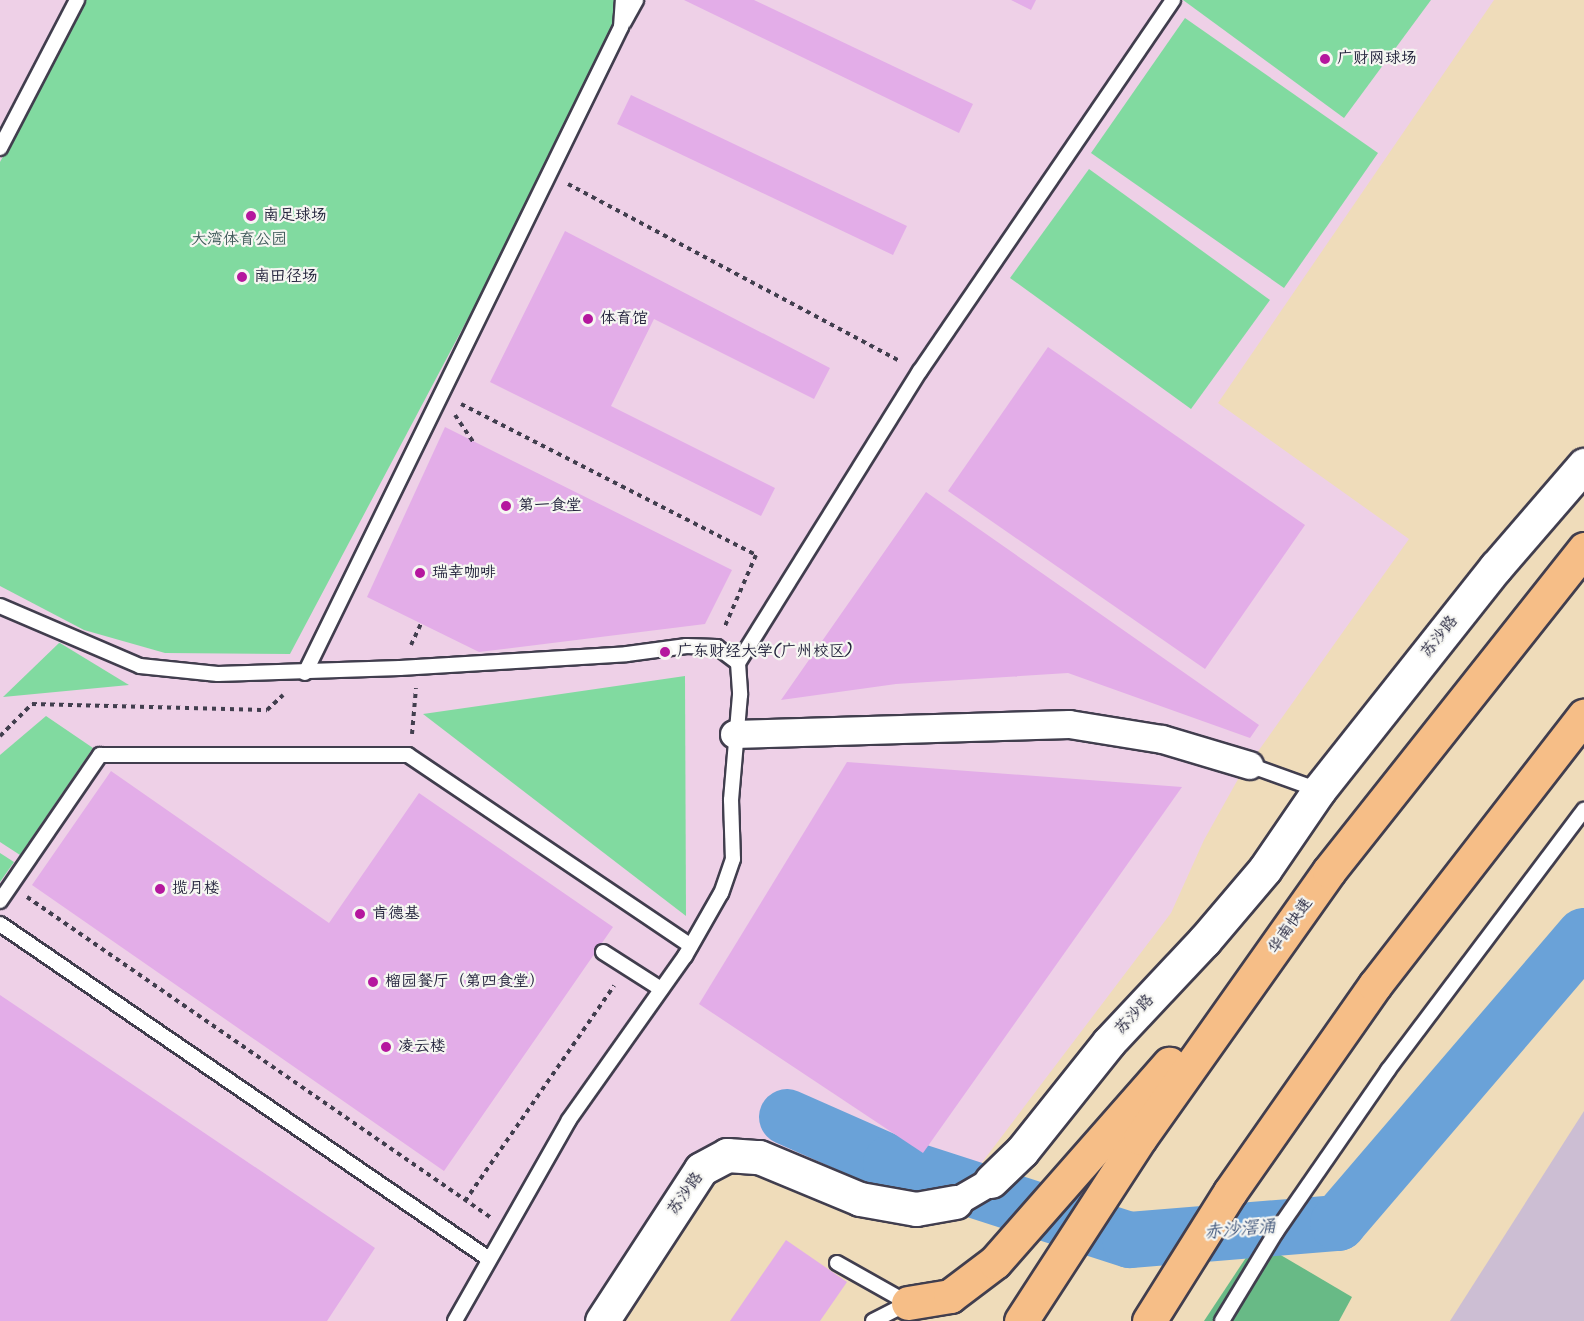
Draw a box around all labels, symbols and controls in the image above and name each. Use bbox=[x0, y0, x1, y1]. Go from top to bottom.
place label: 广财网球场 bbox=[1337, 49, 1417, 69]
marker: 广财网球场 bbox=[1318, 52, 1332, 66]
place label: 南足球场 bbox=[263, 206, 327, 226]
marker: 南足球场 bbox=[244, 209, 258, 223]
park label: 大湾体育公园 bbox=[191, 230, 287, 250]
place label: 南田径场 bbox=[254, 267, 318, 287]
marker: 南田径场 bbox=[235, 270, 249, 284]
place label: 体育馆 bbox=[600, 309, 648, 329]
marker: 体育馆 bbox=[581, 312, 595, 326]
place label: 第一食堂 bbox=[518, 496, 582, 516]
marker: 第一食堂 bbox=[499, 499, 513, 513]
place label: 瑞幸咖啡 bbox=[432, 563, 496, 583]
marker: 瑞幸咖啡 bbox=[413, 566, 427, 580]
street label: 苏沙路 bbox=[1418, 612, 1462, 662]
place label: 广东财经大学(广州校区) bbox=[677, 642, 853, 662]
marker: 广东财经大学(广州校区) bbox=[658, 645, 672, 659]
place label: 揽月楼 bbox=[172, 879, 220, 899]
marker: 揽月楼 bbox=[153, 882, 167, 896]
street label: 华南快速 bbox=[1265, 894, 1317, 958]
place label: 肯德基 bbox=[372, 904, 420, 924]
marker: 肯德基 bbox=[353, 907, 367, 921]
place label: 榴园餐厅（第四食堂） bbox=[385, 972, 545, 992]
marker: 榴园餐厅（第四食堂） bbox=[366, 975, 380, 989]
street label: 苏沙路 bbox=[1112, 991, 1158, 1039]
place label: 凌云楼 bbox=[398, 1037, 446, 1057]
marker: 凌云楼 bbox=[379, 1040, 393, 1054]
street label: 苏沙路 bbox=[664, 1169, 708, 1219]
water label: 赤沙滘涌 bbox=[1203, 1217, 1277, 1245]

